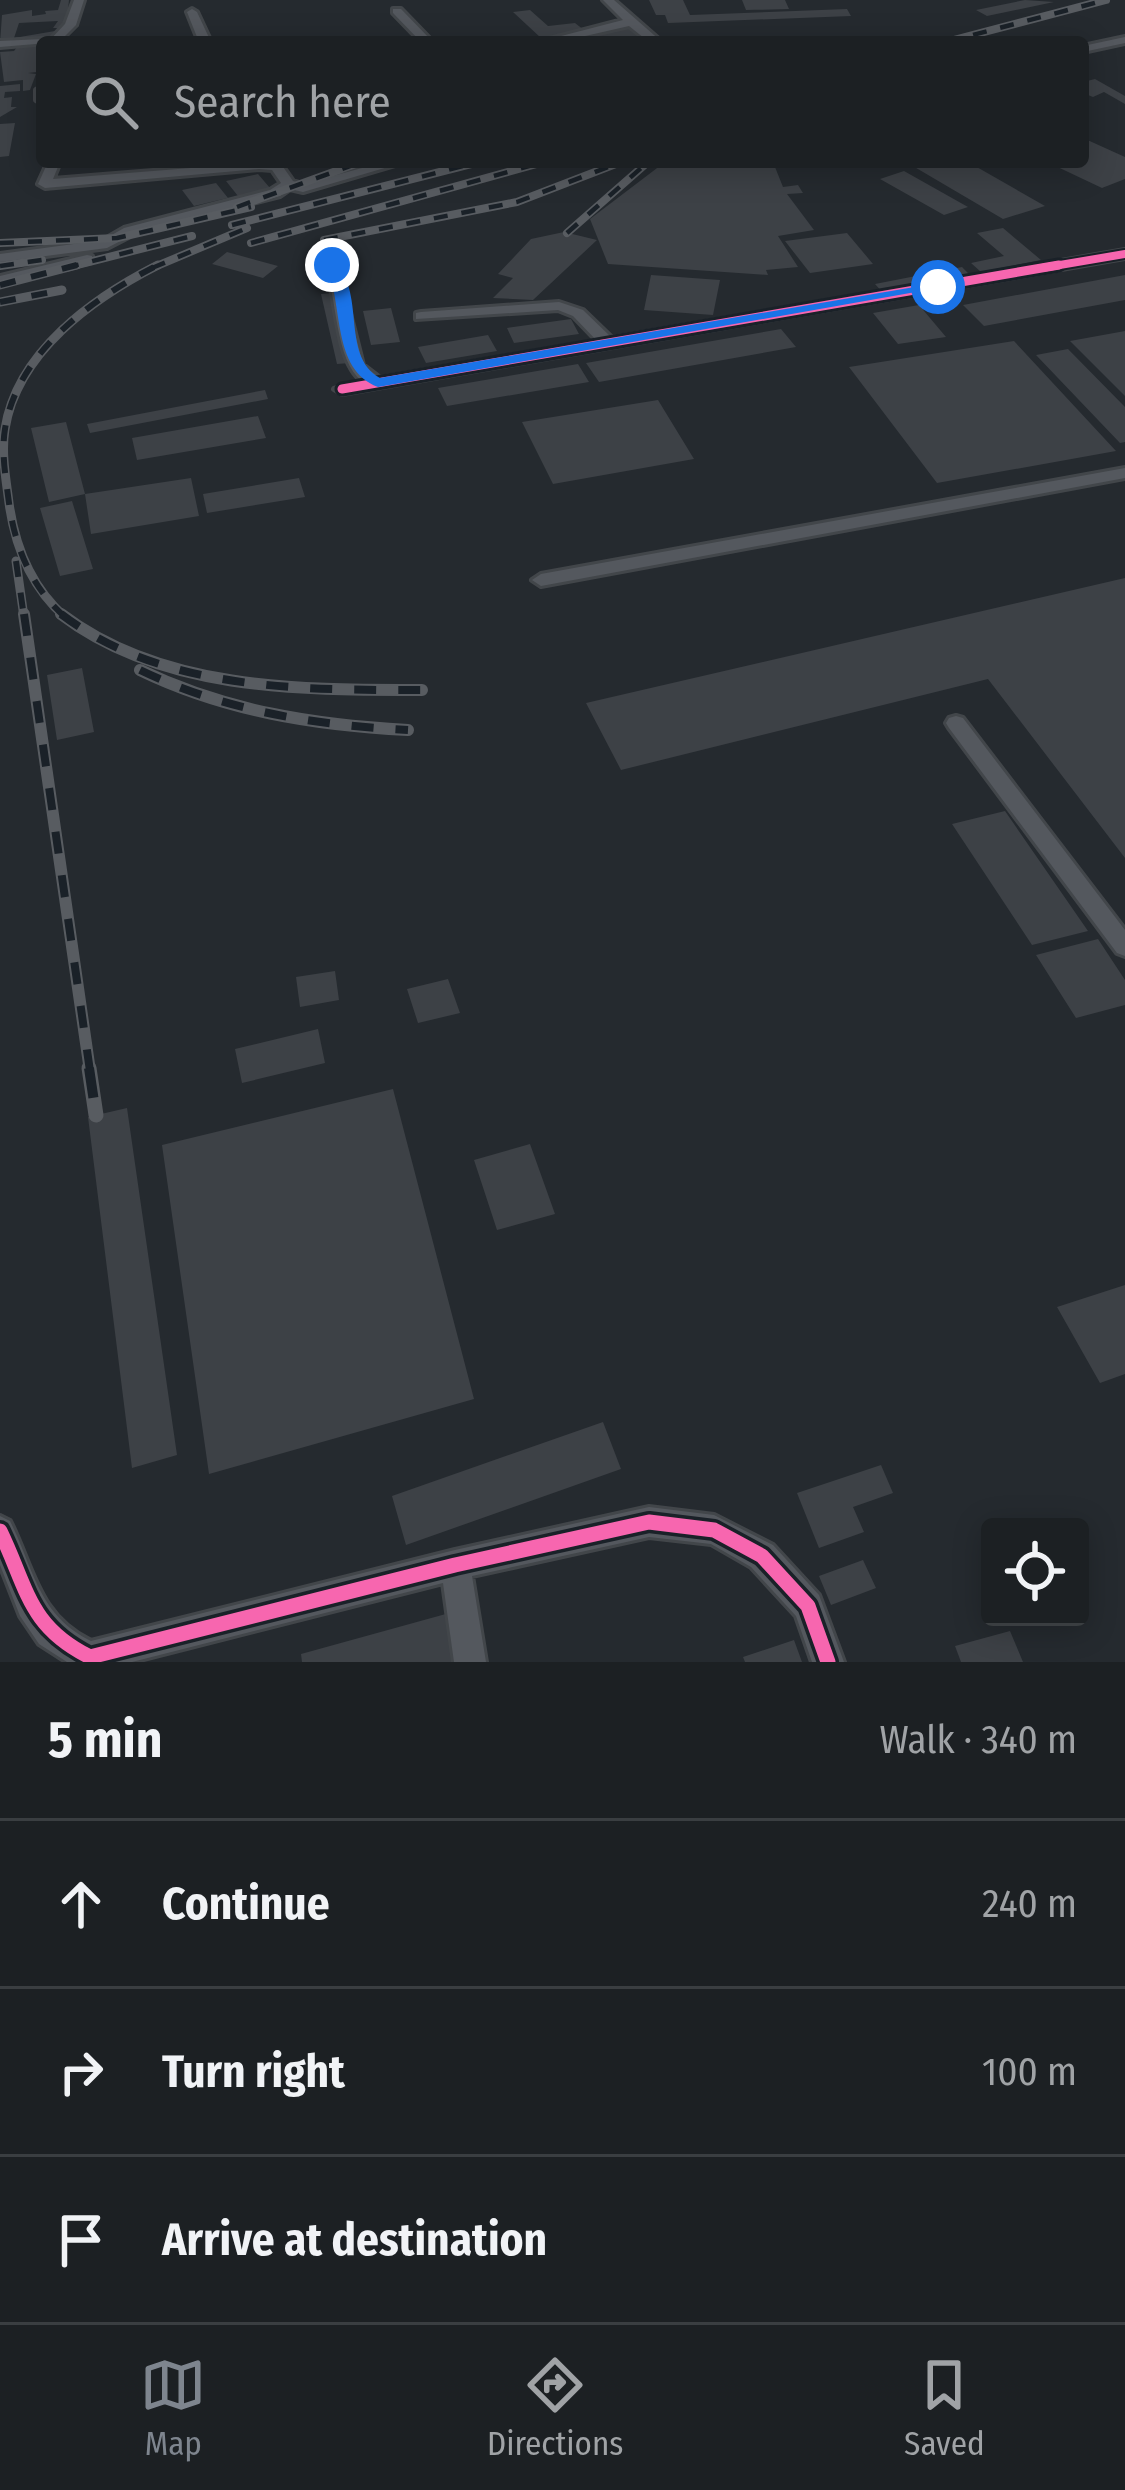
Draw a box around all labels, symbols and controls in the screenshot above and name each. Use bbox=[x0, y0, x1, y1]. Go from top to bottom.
search box bbox=[36, 36, 1089, 168]
icon: search bbox=[78, 69, 144, 135]
text: Search here bbox=[174, 75, 391, 129]
route end bbox=[305, 238, 359, 292]
route start bbox=[911, 260, 965, 314]
map controls bbox=[981, 1518, 1089, 1626]
button: locate bbox=[981, 1518, 1089, 1626]
text: 5 min bbox=[48, 1709, 163, 1771]
text: Walk · 340 m bbox=[879, 1717, 1077, 1763]
icon: ahead bbox=[48, 1871, 114, 1937]
text: Continue bbox=[162, 1877, 330, 1931]
text: 240 m bbox=[982, 1881, 1077, 1927]
icon: right bbox=[48, 2039, 114, 2105]
text: Turn right bbox=[162, 2045, 345, 2099]
text: 100 m bbox=[982, 2049, 1077, 2095]
icon: arrive bbox=[48, 2207, 114, 2273]
text: Arrive at destination bbox=[162, 2213, 547, 2267]
tab: Map bbox=[140, 2352, 206, 2464]
tab: Directions bbox=[487, 2352, 623, 2464]
tab: Saved bbox=[904, 2352, 985, 2464]

